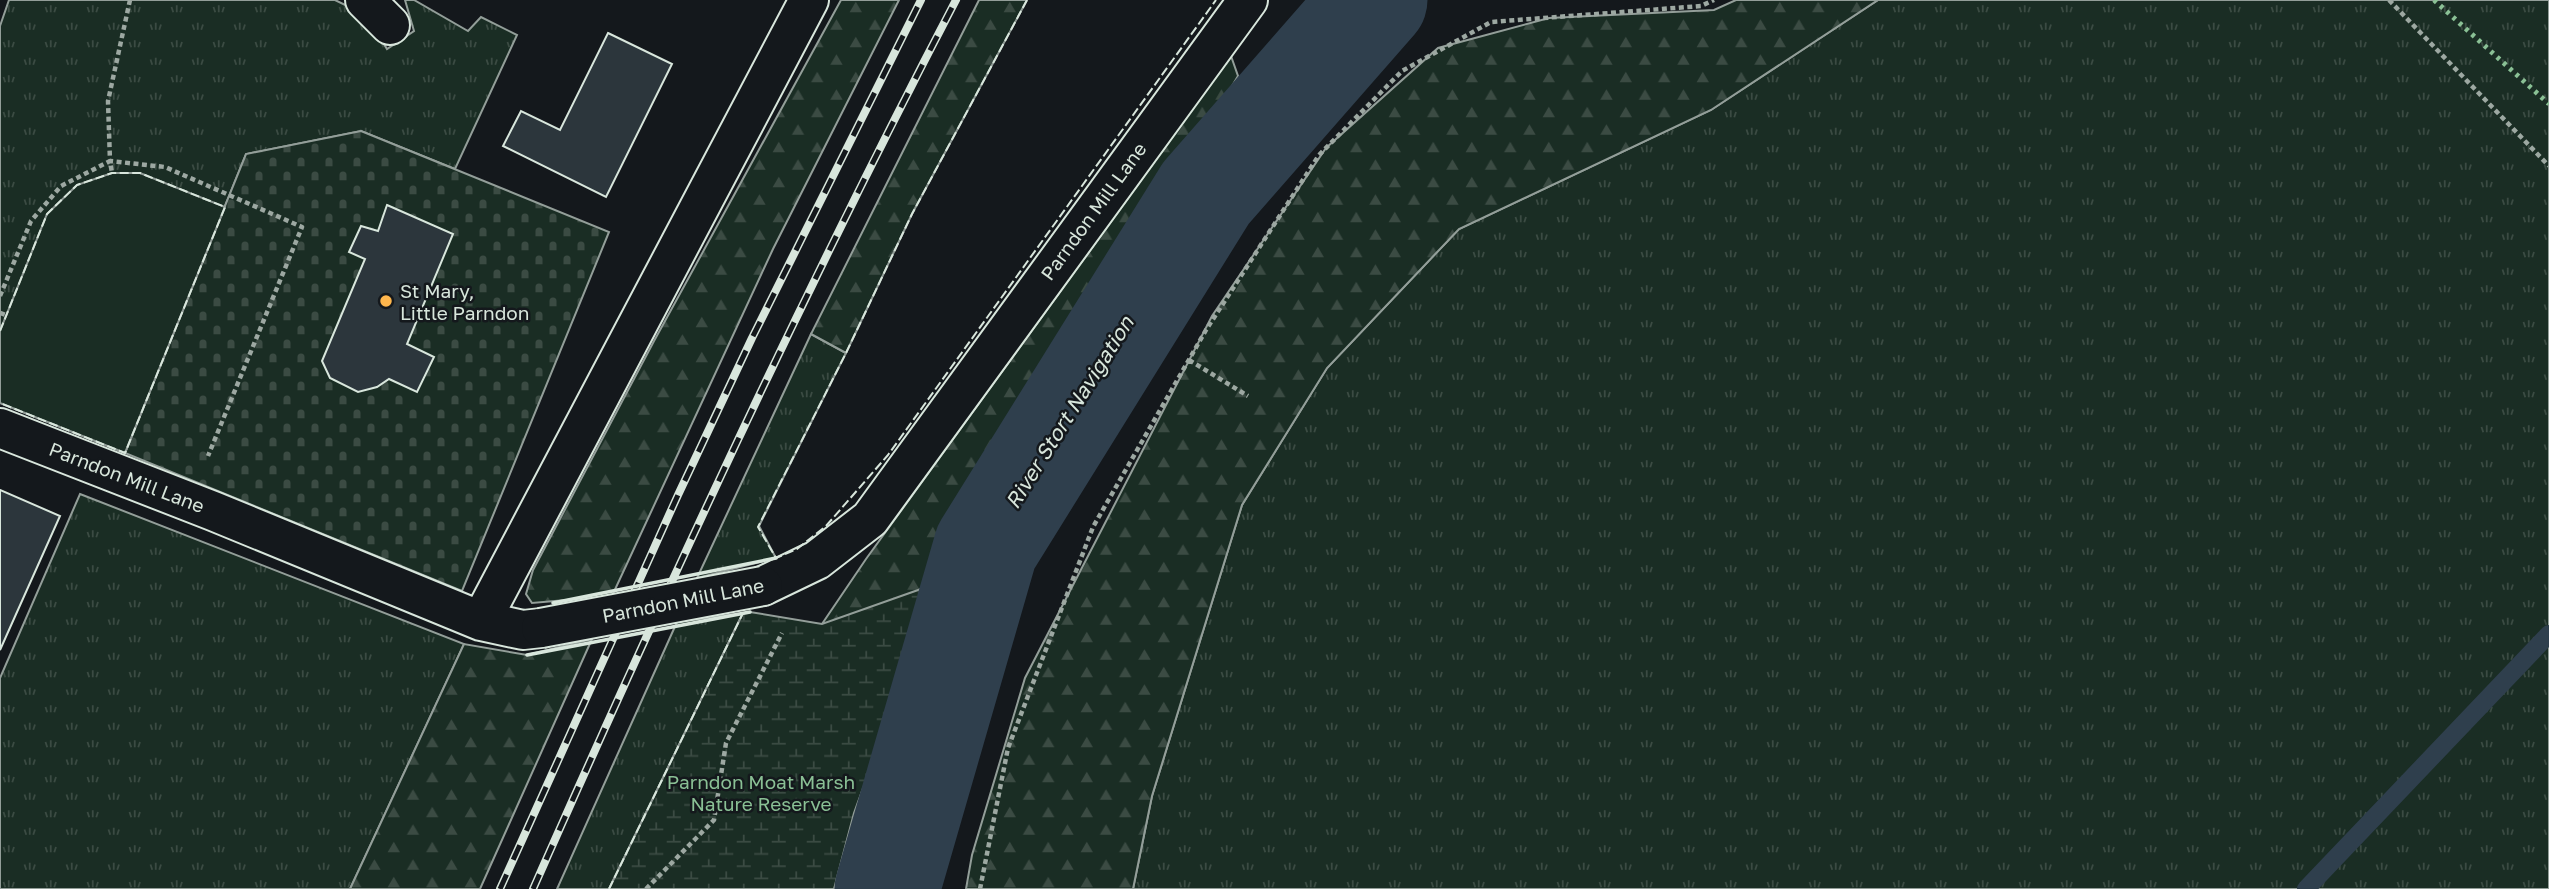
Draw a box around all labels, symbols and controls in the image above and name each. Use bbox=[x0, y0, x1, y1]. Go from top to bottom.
street label: Parndon Mill Lane bbox=[1035, 138, 1151, 284]
place label: St Mary, Little Parndon bbox=[400, 279, 529, 324]
marker: St Mary, Little Parndon bbox=[378, 293, 394, 309]
water label: River Stort Navigation bbox=[999, 310, 1139, 513]
street label: Parndon Mill Lane bbox=[46, 437, 208, 517]
street label: Parndon Mill Lane bbox=[600, 573, 766, 627]
park label: Parndon Moat Marsh Nature Reserve bbox=[667, 770, 855, 815]

